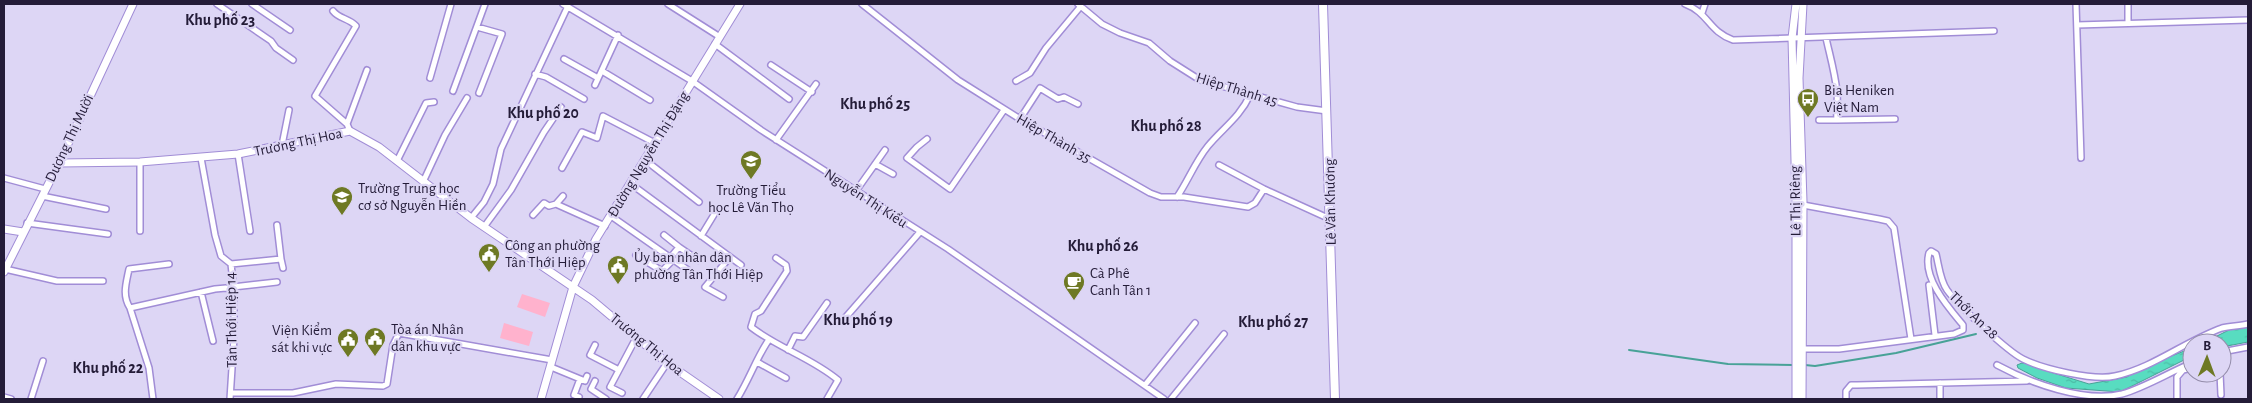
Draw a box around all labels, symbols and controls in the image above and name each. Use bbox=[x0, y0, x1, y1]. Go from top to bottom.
district label: Khu phố 23 bbox=[185, 11, 255, 28]
street label: Hiệp Thành 45 bbox=[1194, 70, 1279, 109]
place label: Bia Heniken Việt Nam bbox=[1824, 83, 1895, 115]
bus stop icon: Bia Heniken Việt Nam bbox=[1796, 87, 1820, 118]
street label: Đường Nguyễn Thị Đặng bbox=[604, 88, 692, 220]
street label: Dương Thị Mười bbox=[43, 92, 96, 184]
district label: Khu phố 25 bbox=[840, 95, 910, 112]
district label: Khu phố 20 bbox=[507, 104, 579, 121]
street label: Hiệp Thành 35 bbox=[1014, 111, 1094, 166]
district label: Khu phố 28 bbox=[1130, 117, 1202, 134]
street label: Trương Thị Hoa bbox=[253, 126, 344, 159]
school or university icon: Trường Tiểu học Lê Văn Thọ bbox=[739, 149, 763, 180]
street label: Lê Văn Khương bbox=[1322, 158, 1339, 246]
street label: Nguyễn Thị Kiểu bbox=[822, 165, 911, 231]
street label: Lê Thị Riêng bbox=[1787, 165, 1804, 236]
place label: Trường Trung học cơ sở Nguyễn Hiền bbox=[358, 181, 466, 213]
place label: Trường Tiểu học Lê Văn Thọ bbox=[708, 182, 794, 215]
school or university icon: Trường Trung học cơ sở Nguyễn Hiền bbox=[330, 185, 354, 216]
district label: Khu phố 26 bbox=[1067, 237, 1139, 254]
place label: Công an phường Tân Thới Hiệp bbox=[505, 238, 601, 270]
public building icon: Công an phường Tân Thới Hiệp bbox=[477, 242, 501, 273]
place label: Ủy ban nhân dân phường Tân Thới Hiệp bbox=[634, 248, 763, 282]
public building icon: Ủy ban nhân dân phường Tân Thới Hiệp bbox=[606, 254, 630, 285]
place label: Cà Phê Canh Tân 1 bbox=[1090, 266, 1151, 298]
cafe icon: Cà Phê Canh Tân 1 bbox=[1062, 270, 1086, 301]
street label: Tân Thới Hiệp 14 bbox=[223, 272, 240, 368]
street label: Thới An 28 bbox=[1946, 289, 2001, 342]
street label: Trương Thị Hoa bbox=[607, 310, 686, 379]
district label: Khu phố 19 bbox=[823, 311, 893, 328]
district label: Khu phố 27 bbox=[1238, 313, 1308, 330]
place label: Viện Kiểm sát khi vực bbox=[272, 322, 332, 355]
place label: Tòa án Nhân dân khu vực bbox=[391, 322, 464, 354]
public building icon: Tòa án Nhân dân khu vực bbox=[363, 326, 387, 357]
public building icon: Viện Kiểm sát khi vực bbox=[336, 327, 360, 358]
north arrow bbox=[2182, 333, 2232, 383]
text: B bbox=[2203, 339, 2211, 353]
district label: Khu phố 22 bbox=[73, 359, 144, 376]

